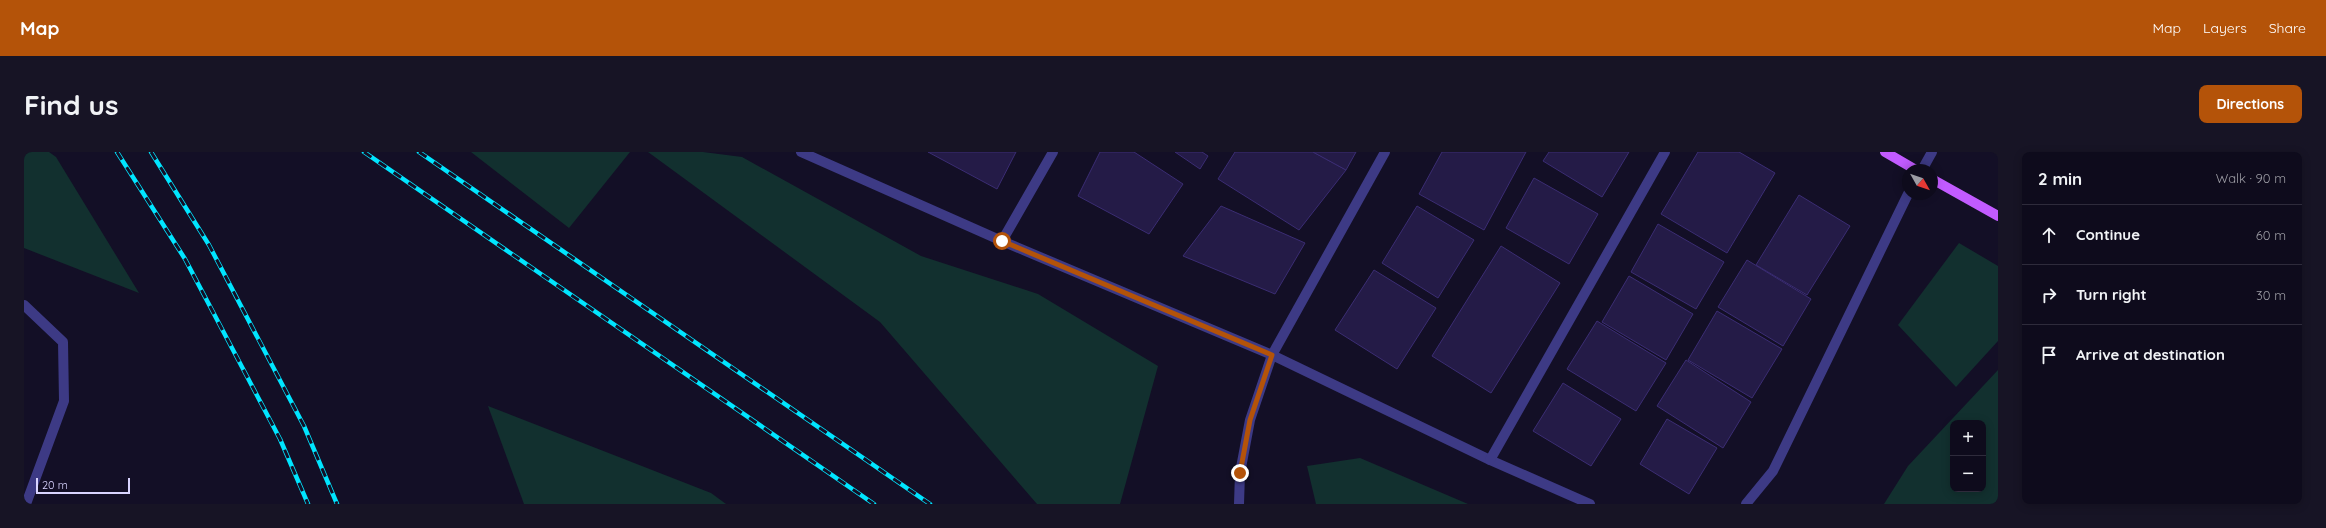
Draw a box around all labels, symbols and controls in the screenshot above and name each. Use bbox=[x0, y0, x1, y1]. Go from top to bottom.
text: Map bbox=[20, 16, 59, 40]
text: Map bbox=[2152, 19, 2181, 37]
text: Layers bbox=[2203, 19, 2247, 37]
text: Share bbox=[2269, 19, 2306, 37]
button: Directions bbox=[2199, 85, 2302, 123]
text: Find us bbox=[24, 87, 118, 122]
north arrow bbox=[1902, 164, 1938, 200]
text: 2 min bbox=[2038, 168, 2082, 189]
text: Walk · 90 m bbox=[2216, 170, 2286, 186]
icon: ahead bbox=[2038, 224, 2060, 246]
text: Continue bbox=[2076, 225, 2140, 244]
text: 60 m bbox=[2256, 227, 2286, 243]
route start bbox=[993, 232, 1011, 250]
icon: right bbox=[2038, 284, 2060, 306]
text: Turn right bbox=[2076, 285, 2147, 304]
text: 30 m bbox=[2256, 287, 2286, 303]
icon: arrive bbox=[2038, 344, 2060, 366]
text: Arrive at destination bbox=[2076, 345, 2225, 364]
map controls bbox=[1950, 420, 1986, 492]
button: + bbox=[1950, 420, 1986, 456]
button: − bbox=[1950, 456, 1986, 492]
route end bbox=[1231, 464, 1249, 482]
scale bar bbox=[36, 476, 130, 495]
text: 20 m bbox=[42, 478, 68, 492]

